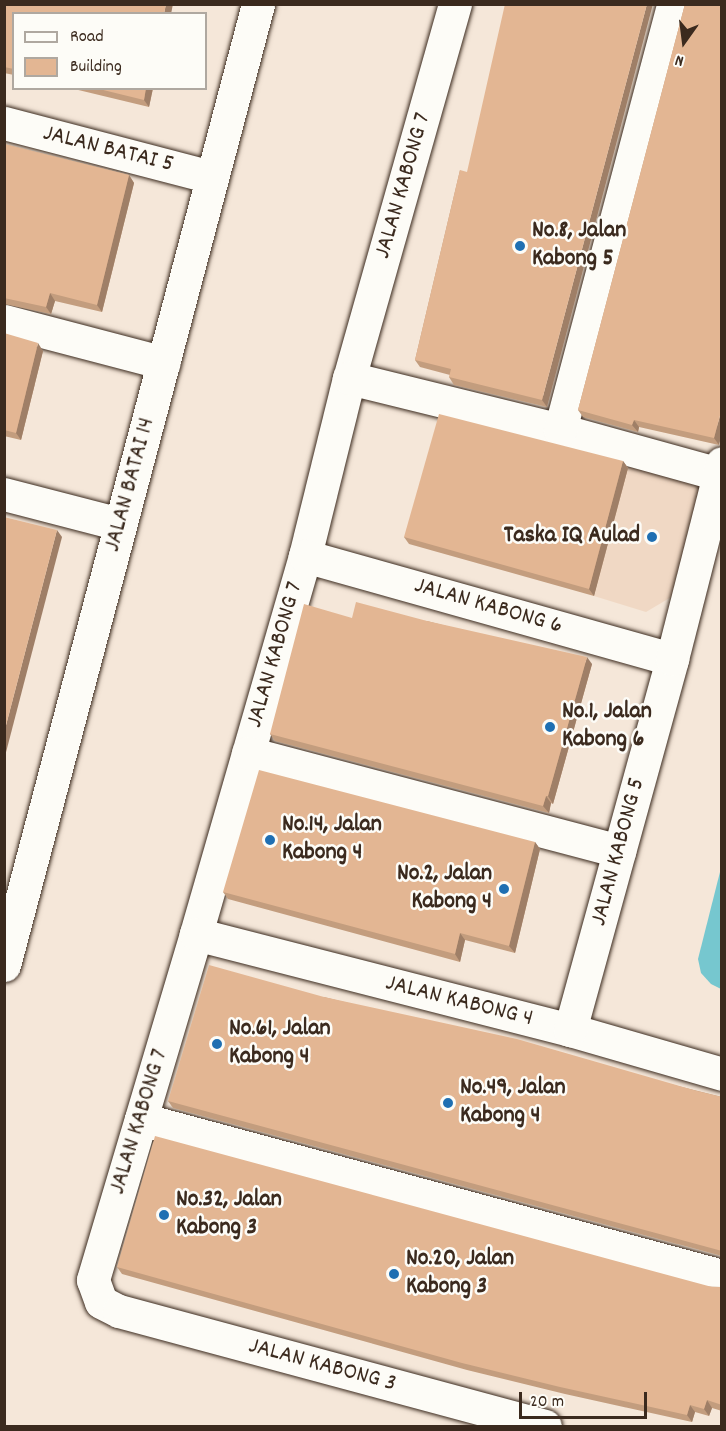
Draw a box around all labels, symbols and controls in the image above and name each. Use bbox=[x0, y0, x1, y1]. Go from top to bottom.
legend bbox=[12, 12, 207, 90]
north arrow bbox=[654, 12, 714, 72]
text: Road bbox=[70, 25, 104, 50]
text: N bbox=[673, 48, 686, 72]
text: Building bbox=[70, 55, 122, 80]
street label: JALAN KABONG 7 bbox=[369, 110, 439, 262]
street label: JALAN BATAI 5 bbox=[40, 120, 176, 180]
place label: No.8, Jalan Kabong 5 bbox=[532, 218, 626, 274]
marker: No.8, Jalan Kabong 5 bbox=[513, 239, 527, 253]
street label: JALAN BATAI 14 bbox=[99, 415, 163, 555]
place label: Taska IQ Aulad bbox=[504, 523, 640, 551]
marker: Taska IQ Aulad bbox=[645, 530, 659, 544]
street label: JALAN KABONG 6 bbox=[411, 572, 565, 642]
street label: JALAN KABONG 7 bbox=[241, 579, 311, 731]
place label: No.1, Jalan Kabong 6 bbox=[562, 699, 652, 755]
marker: No.1, Jalan Kabong 6 bbox=[543, 720, 557, 734]
street label: JALAN KABONG 5 bbox=[585, 775, 653, 929]
place label: No.14, Jalan Kabong 4 bbox=[282, 812, 382, 868]
marker: No.14, Jalan Kabong 4 bbox=[263, 833, 277, 847]
place label: No.2, Jalan Kabong 4 bbox=[397, 861, 492, 917]
marker: No.2, Jalan Kabong 4 bbox=[497, 882, 511, 896]
street label: JALAN KABONG 4 bbox=[382, 970, 536, 1034]
place label: No.61, Jalan Kabong 4 bbox=[229, 1016, 331, 1072]
marker: No.61, Jalan Kabong 4 bbox=[210, 1037, 224, 1051]
street label: JALAN KABONG 7 bbox=[104, 1046, 176, 1198]
place label: No.49, Jalan Kabong 4 bbox=[460, 1075, 566, 1131]
marker: No.49, Jalan Kabong 4 bbox=[441, 1096, 455, 1110]
place label: No.32, Jalan Kabong 3 bbox=[176, 1187, 282, 1243]
marker: No.32, Jalan Kabong 3 bbox=[157, 1208, 171, 1222]
place label: No.20, Jalan Kabong 3 bbox=[406, 1246, 514, 1302]
marker: No.20, Jalan Kabong 3 bbox=[387, 1267, 401, 1281]
street label: JALAN KABONG 3 bbox=[245, 1332, 399, 1400]
scale bar bbox=[522, 1380, 650, 1418]
text: 20 m bbox=[530, 1390, 564, 1415]

